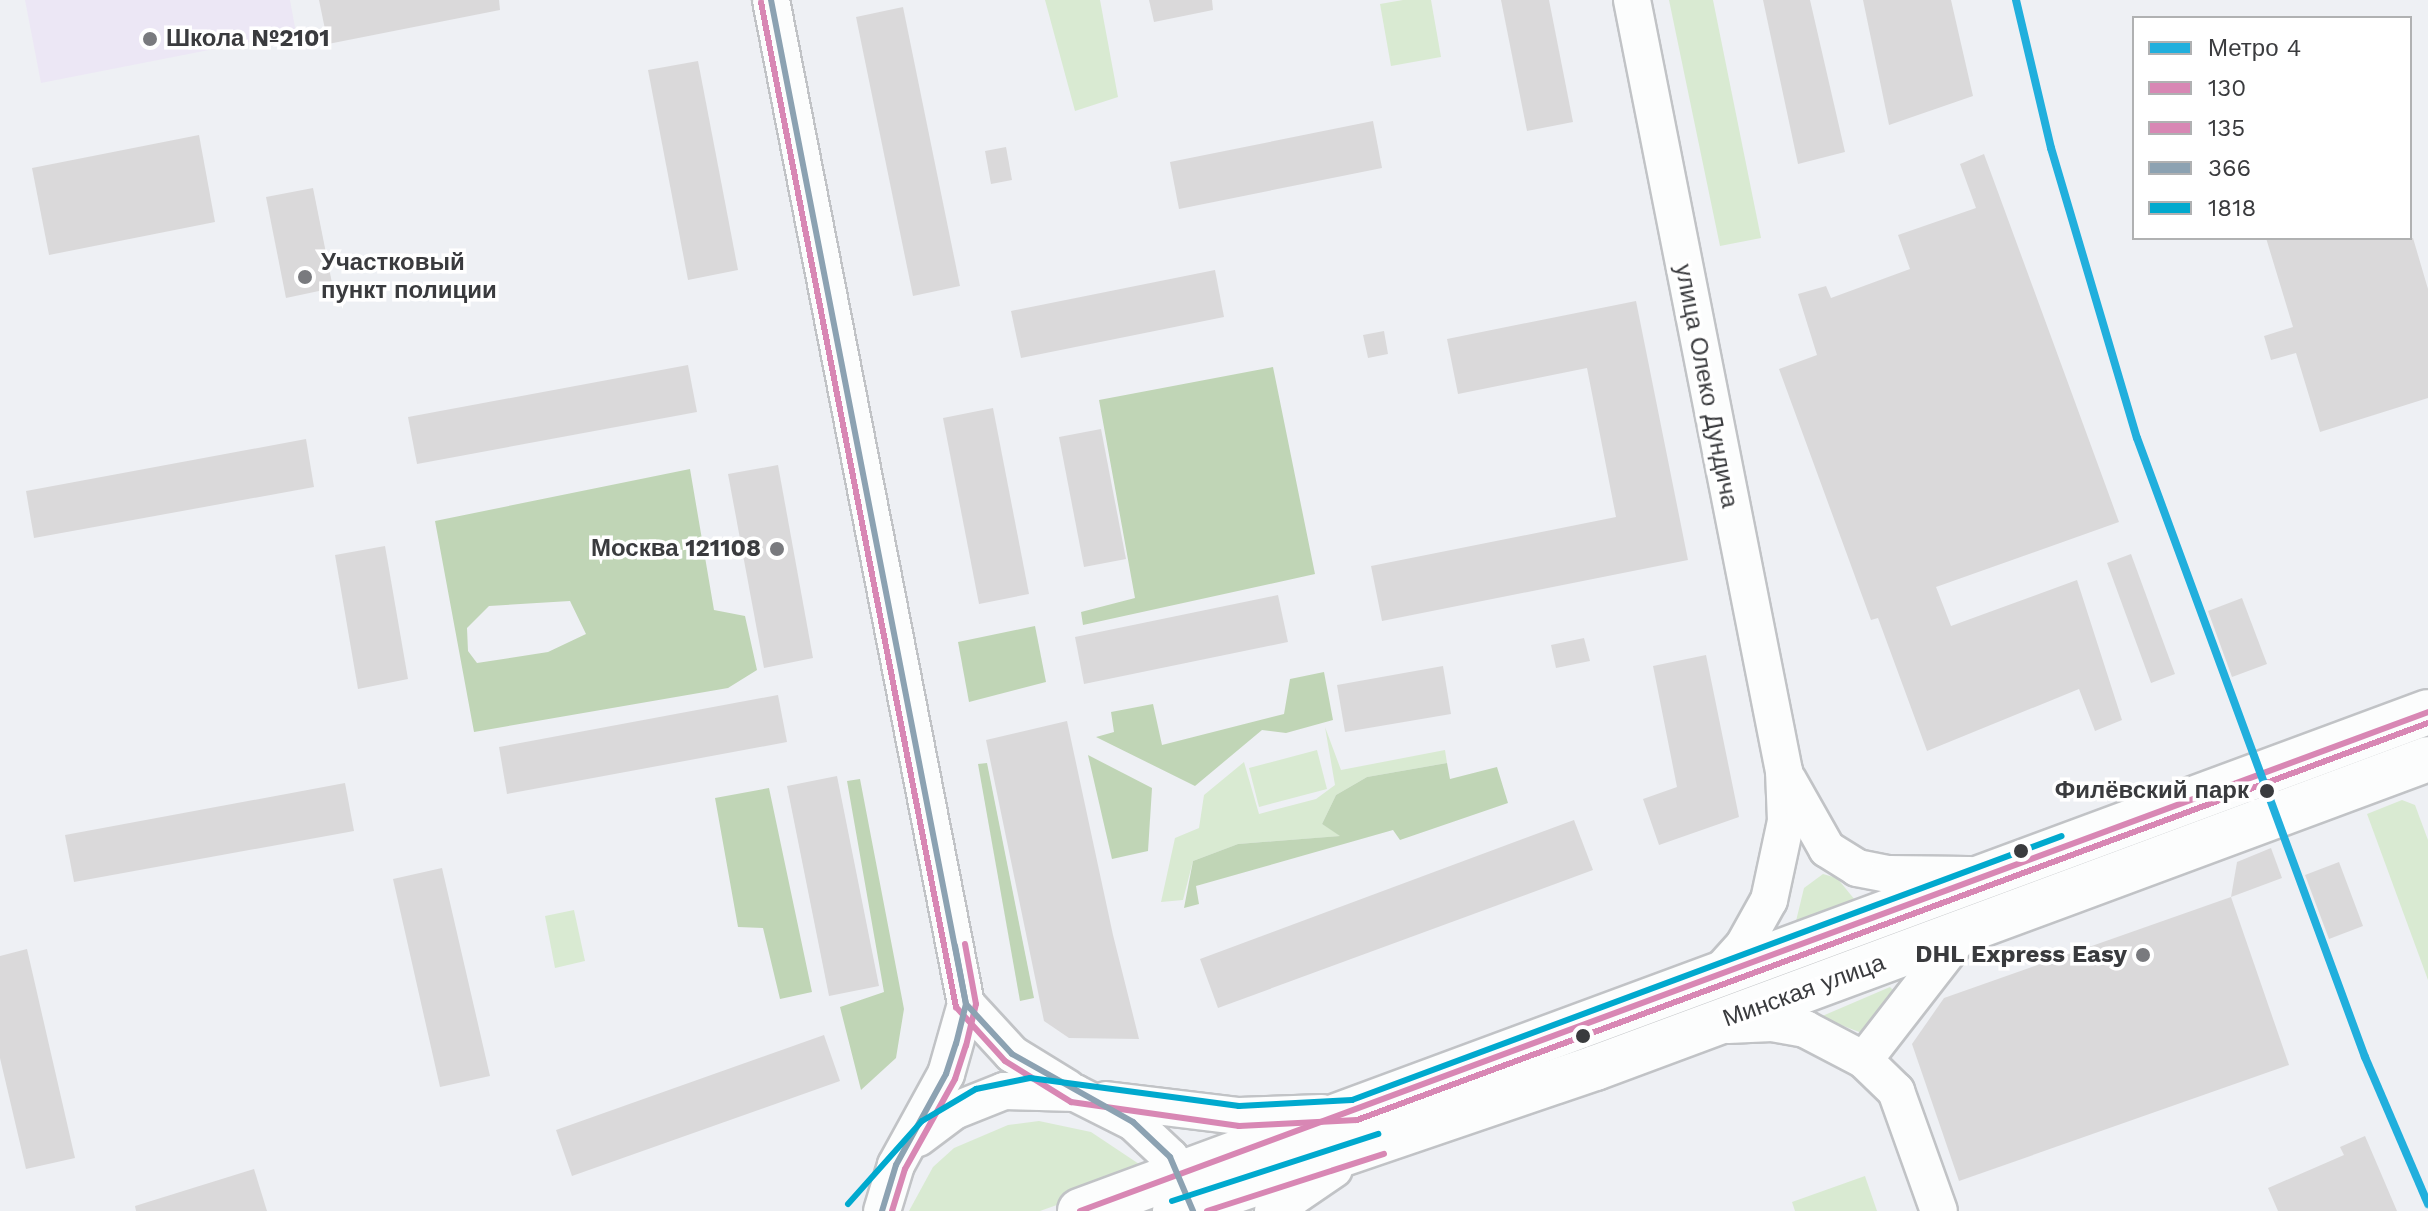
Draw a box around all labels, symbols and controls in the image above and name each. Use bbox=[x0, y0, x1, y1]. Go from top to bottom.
legend bbox=[2132, 16, 2412, 240]
place label: Школа №2101 bbox=[166, 25, 330, 53]
marker: Школа №2101 bbox=[141, 30, 159, 48]
text: Метро 4 bbox=[2208, 34, 2301, 62]
text: 130 bbox=[2208, 74, 2246, 102]
text: 135 bbox=[2208, 114, 2245, 142]
text: 366 bbox=[2208, 154, 2251, 182]
text: 1818 bbox=[2208, 194, 2256, 222]
place label: Участковый пункт полиции bbox=[321, 249, 497, 305]
street label: улица Олеко Дундича bbox=[1668, 262, 1744, 510]
marker: Участковый пункт полиции bbox=[296, 268, 314, 286]
place label: Москва 121108 bbox=[591, 535, 761, 563]
marker: Москва 121108 bbox=[768, 540, 786, 558]
place label: Филёвский парк bbox=[2055, 777, 2249, 805]
marker: Филёвский парк bbox=[2256, 780, 2278, 802]
unlabelled marker bbox=[2013, 843, 2029, 859]
place label: DHL Express Easy bbox=[1915, 941, 2127, 969]
marker: DHL Express Easy bbox=[2134, 946, 2152, 964]
street label: Минская улица bbox=[1719, 948, 1889, 1034]
unlabelled marker bbox=[1575, 1028, 1591, 1044]

